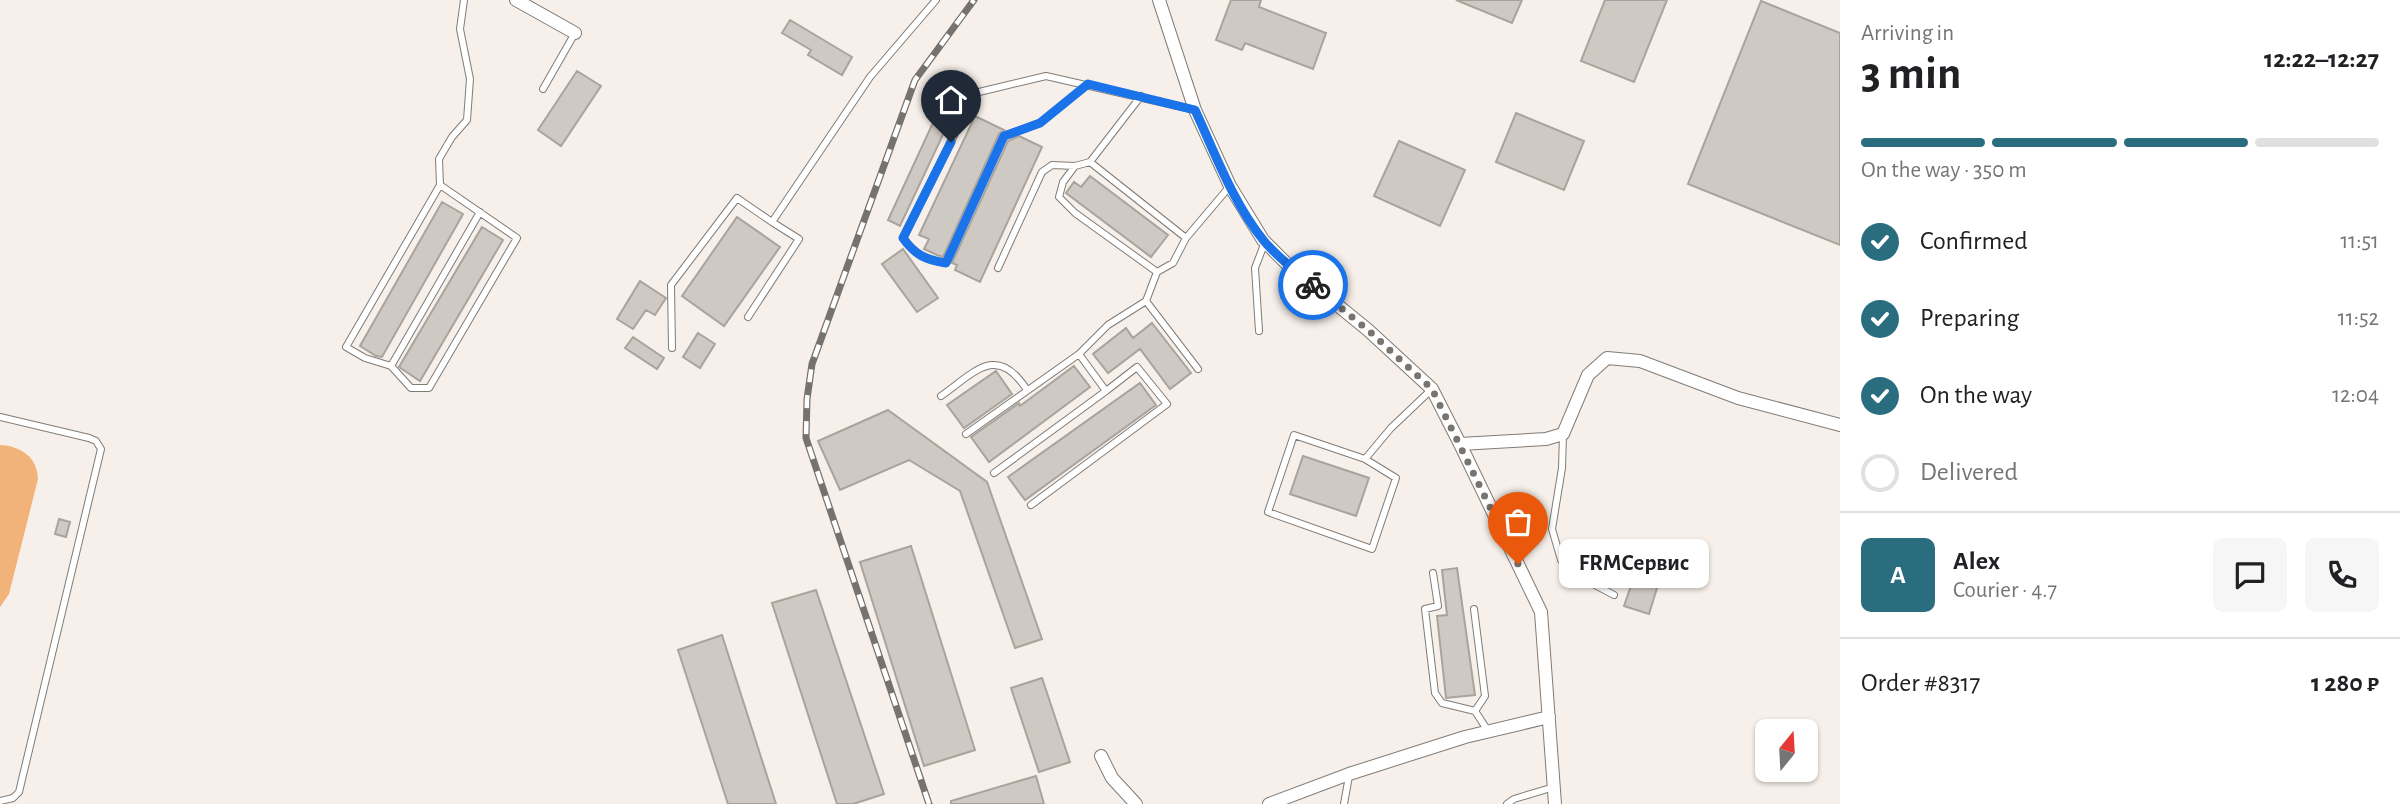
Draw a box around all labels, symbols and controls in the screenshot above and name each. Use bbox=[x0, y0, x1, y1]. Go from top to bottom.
text: Arriving in bbox=[1861, 22, 1954, 45]
text: 12:22–12:27 bbox=[2264, 46, 2379, 72]
text: 3 min bbox=[1861, 51, 1961, 97]
pin bbox=[921, 70, 981, 142]
icon: home bbox=[932, 81, 970, 119]
text: On the way · 350 m bbox=[1861, 159, 2027, 182]
icon: check bbox=[1861, 223, 1899, 261]
text: Confirmed bbox=[1920, 228, 2028, 254]
text: 11:51 bbox=[2340, 230, 2379, 253]
courier bbox=[1278, 250, 1348, 320]
icon: bike bbox=[1294, 266, 1332, 304]
icon: check bbox=[1861, 300, 1899, 338]
text: Preparing bbox=[1920, 305, 2019, 331]
text: 11:52 bbox=[2338, 307, 2379, 330]
icon: check bbox=[1861, 377, 1899, 415]
text: On the way bbox=[1920, 382, 2032, 408]
text: 12:04 bbox=[2332, 384, 2379, 407]
text: Delivered bbox=[1920, 459, 2018, 485]
pin bbox=[1488, 492, 1548, 564]
icon: bag bbox=[1499, 503, 1537, 541]
button: chat bbox=[2213, 538, 2287, 612]
button: phone bbox=[2305, 538, 2379, 612]
callout: FRMСервис bbox=[1560, 540, 1710, 588]
text: Alex bbox=[1953, 548, 2000, 574]
text: FRMСервис bbox=[1579, 552, 1689, 575]
text: A bbox=[1890, 562, 1906, 588]
text: Courier · 4.7 bbox=[1953, 579, 2057, 602]
text: Order #8317 bbox=[1861, 670, 1980, 696]
text: 1 280 ₽ bbox=[2311, 670, 2379, 696]
north arrow bbox=[1755, 719, 1818, 782]
map controls bbox=[1755, 719, 1818, 782]

